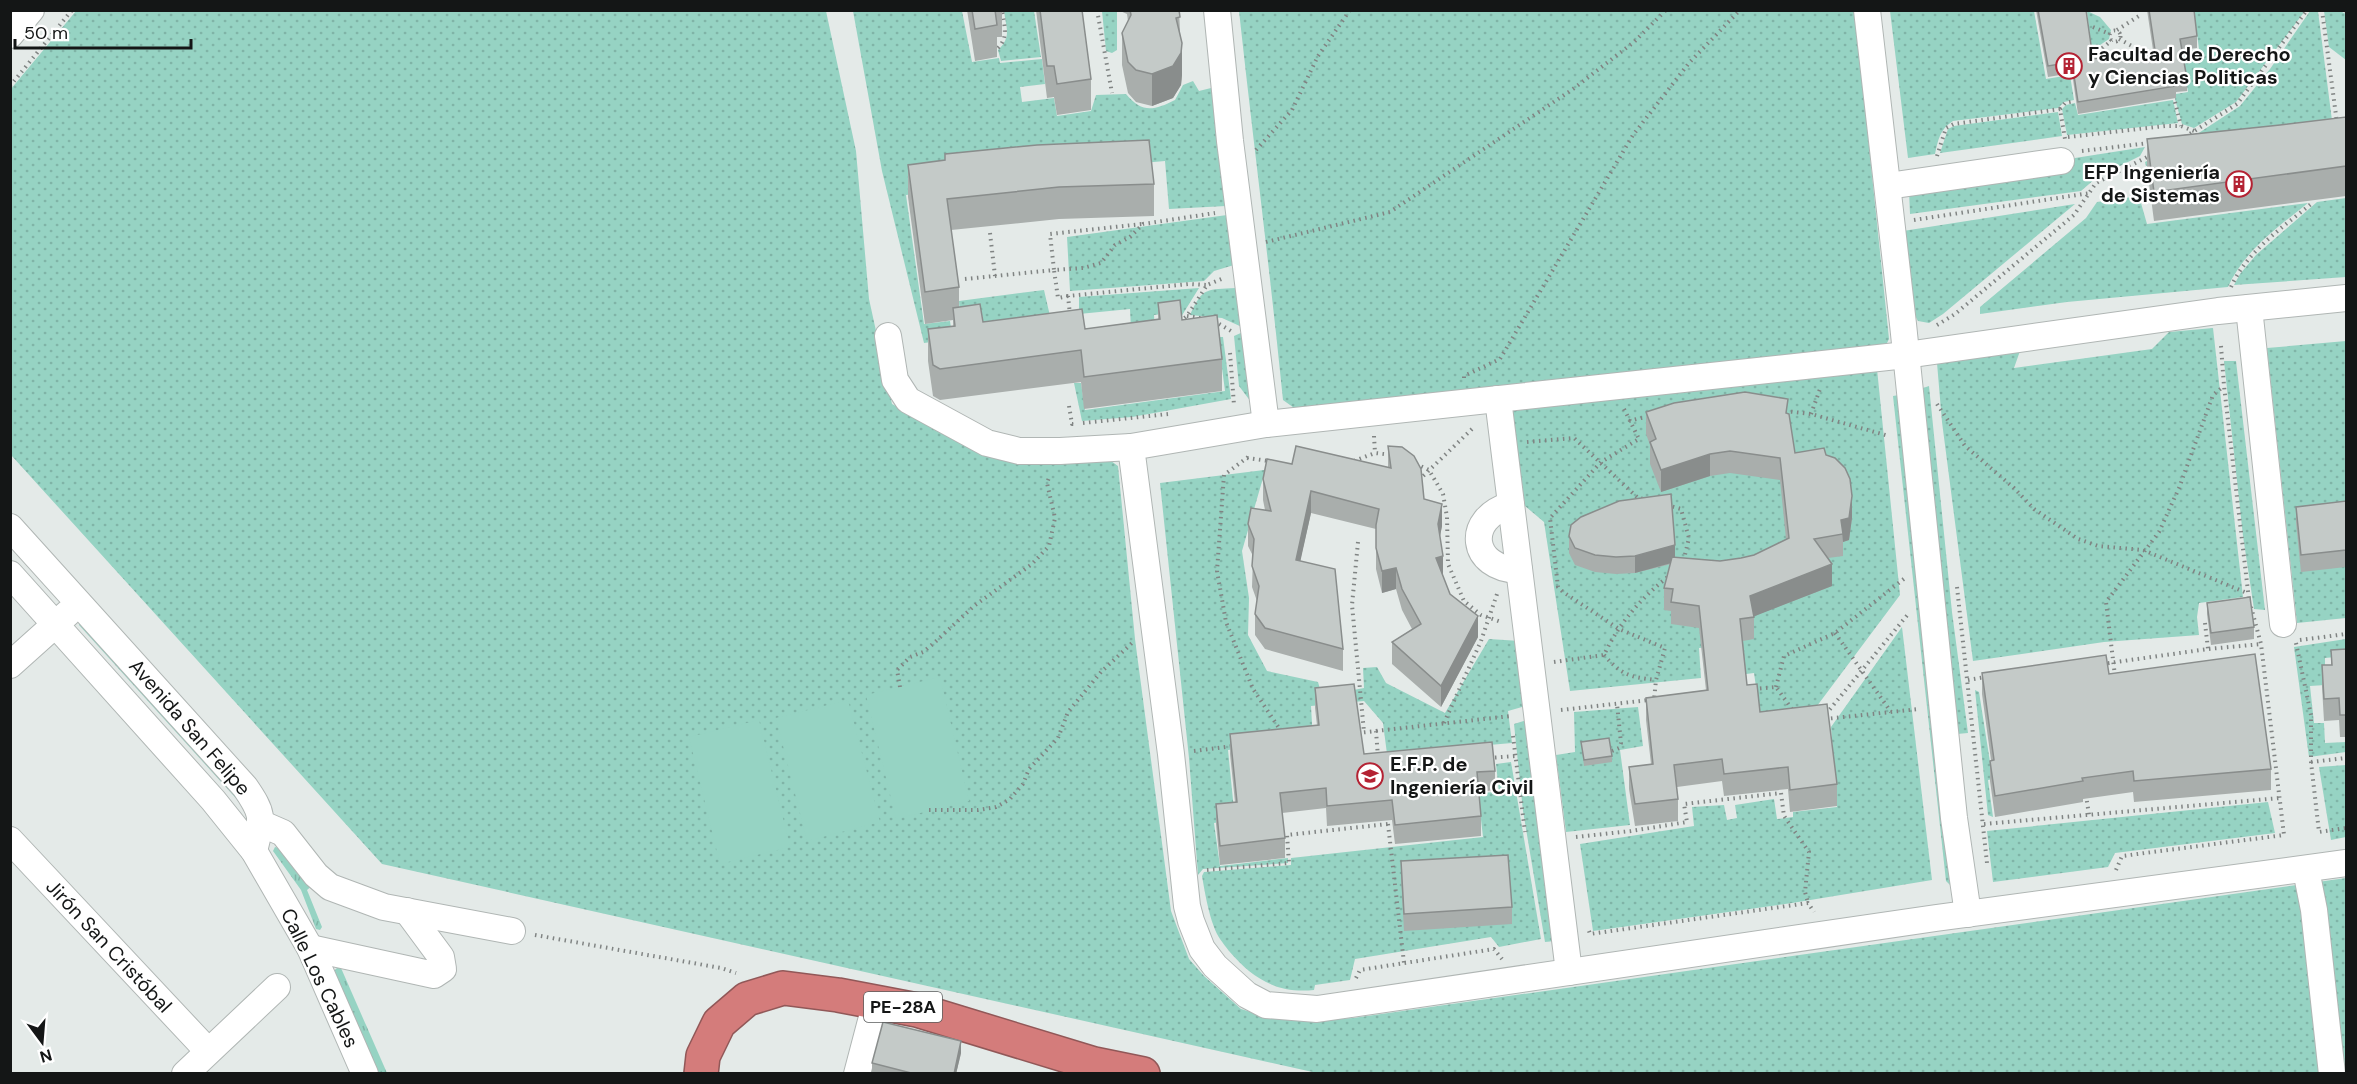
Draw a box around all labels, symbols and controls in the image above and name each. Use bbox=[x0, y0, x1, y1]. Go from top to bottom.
scale bar bbox=[15, 12, 190, 50]
text: 50 m bbox=[24, 21, 68, 45]
place label: Facultad de Derecho y Ciencias Politicas bbox=[2088, 41, 2291, 90]
building icon: Facultad de Derecho y Ciencias Politicas bbox=[2054, 51, 2084, 81]
place label: EFP Ingeniería de Sistemas bbox=[2084, 159, 2220, 208]
building icon: EFP Ingeniería de Sistemas bbox=[2224, 169, 2254, 199]
street label: Avenida San Felipe bbox=[124, 653, 256, 801]
place label: E.F.P. de Ingeniería Civil bbox=[1390, 751, 1534, 800]
school or university icon: E.F.P. de Ingeniería Civil bbox=[1355, 761, 1385, 791]
street label: Jirón San Cristóbal bbox=[40, 874, 178, 1018]
street label: Calle Los Cables bbox=[275, 904, 365, 1052]
road number: PE-28A bbox=[864, 992, 942, 1022]
north arrow bbox=[12, 1012, 72, 1072]
text: N bbox=[37, 1044, 55, 1068]

